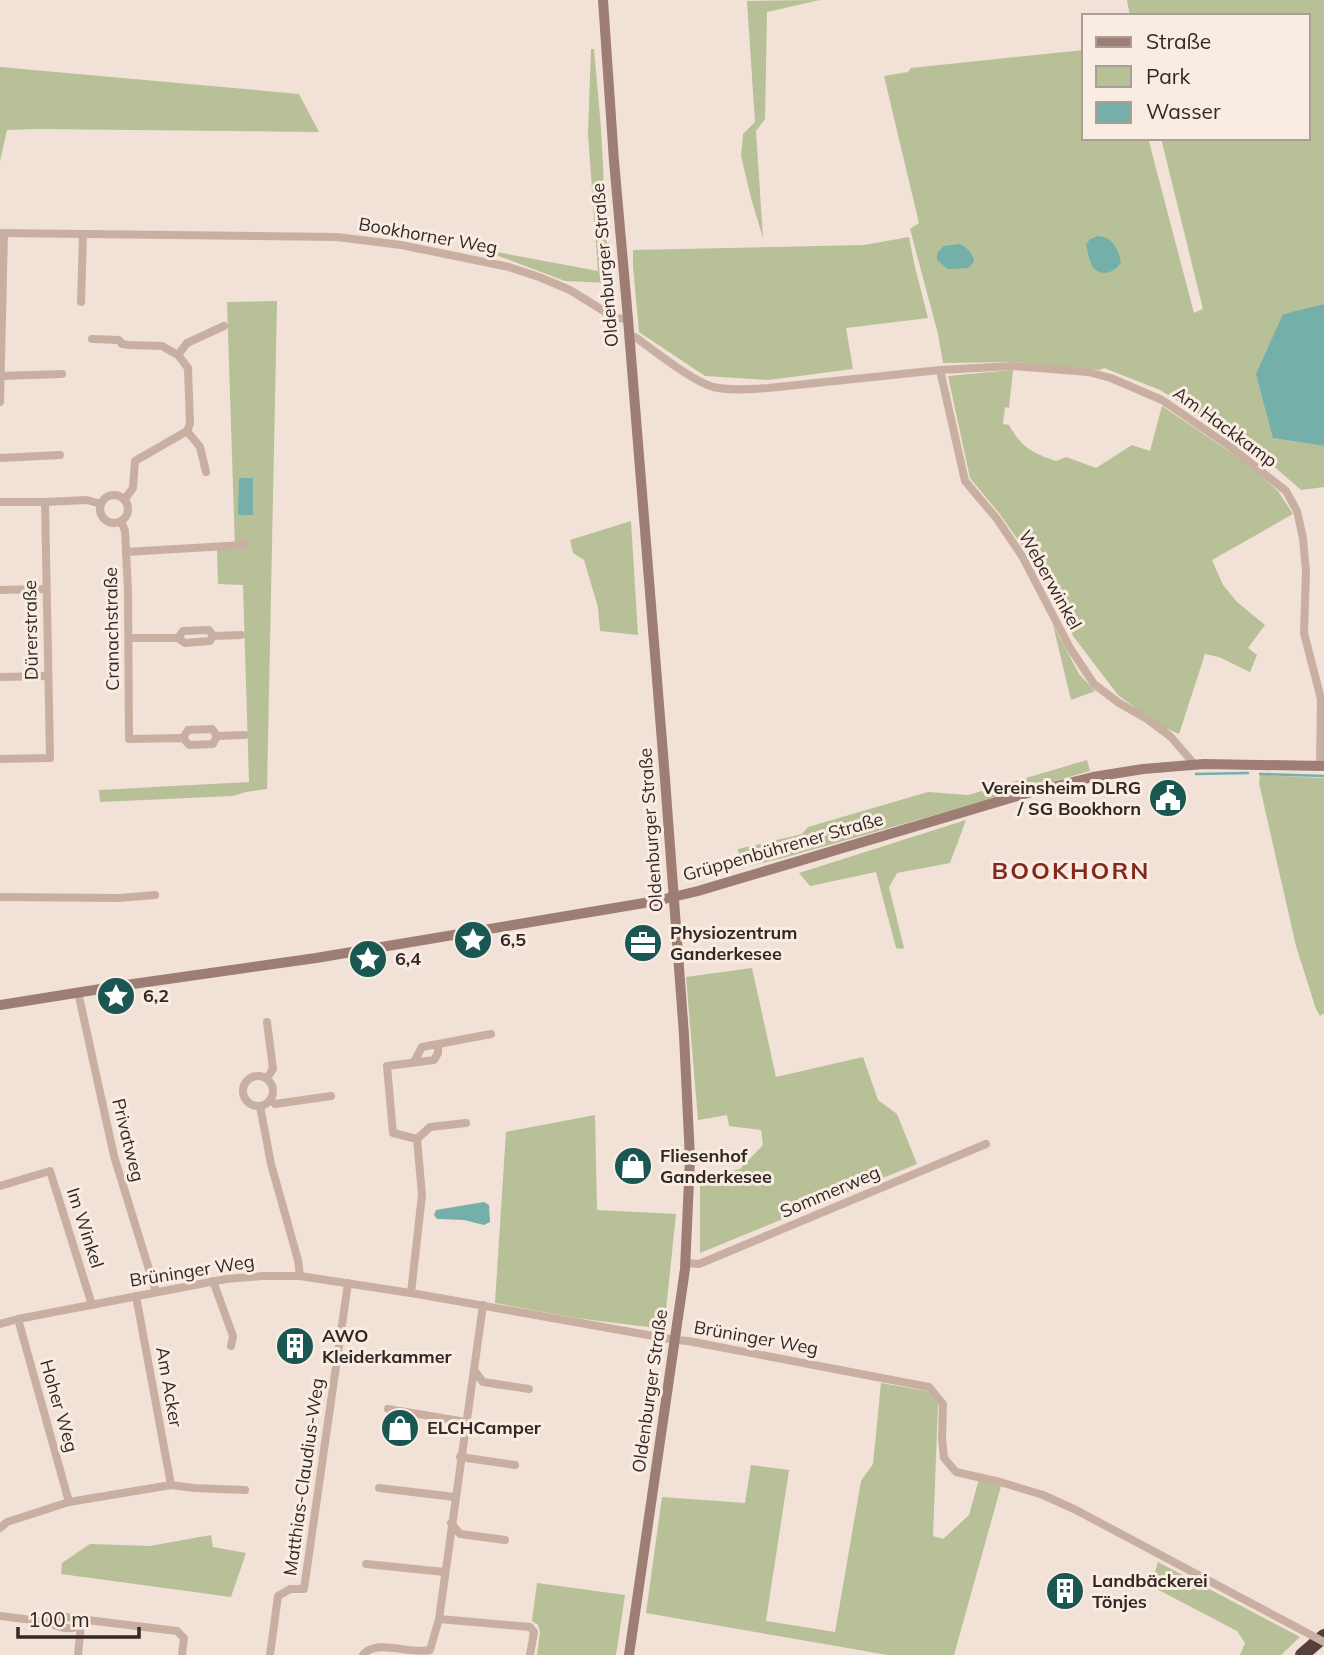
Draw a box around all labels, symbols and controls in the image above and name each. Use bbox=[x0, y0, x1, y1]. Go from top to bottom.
legend bbox=[1082, 14, 1310, 140]
text: Straße bbox=[1146, 28, 1211, 54]
text: Park bbox=[1146, 63, 1190, 89]
text: Wasser bbox=[1146, 98, 1221, 124]
street label: Oldenburger Straße bbox=[586, 182, 623, 348]
street label: Bookhorner Weg bbox=[357, 212, 499, 259]
street label: Am Hackkamp bbox=[1169, 381, 1282, 472]
street label: Weberwinkel bbox=[1014, 526, 1087, 633]
street label: Cranachstraße bbox=[99, 567, 124, 691]
street label: Dürerstraße bbox=[18, 580, 43, 680]
street label: Oldenburger Straße bbox=[633, 747, 668, 913]
place label: Vereinsheim DLRG / SG Bookhorn bbox=[981, 776, 1141, 820]
public building icon: Vereinsheim DLRG / SG Bookhorn bbox=[1147, 777, 1189, 819]
street label: Grüppenbührener Straße bbox=[680, 807, 886, 886]
district label: BOOKHORN bbox=[992, 855, 1150, 885]
place icon: 6,5 bbox=[452, 919, 494, 961]
place label: Physiozentrum Ganderkesee bbox=[670, 921, 797, 965]
office icon: Physiozentrum Ganderkesee bbox=[622, 922, 664, 964]
place label: 6,5 bbox=[500, 928, 526, 951]
place icon: 6,4 bbox=[347, 938, 389, 980]
place label: 6,4 bbox=[395, 947, 421, 970]
place icon: 6,2 bbox=[95, 975, 137, 1017]
place label: 6,2 bbox=[143, 984, 169, 1007]
street label: Privatweg bbox=[107, 1096, 150, 1184]
place label: Fliesenhof Ganderkesee bbox=[660, 1144, 772, 1188]
shop icon: Fliesenhof Ganderkesee bbox=[612, 1145, 654, 1187]
street label: Sommerweg bbox=[776, 1160, 883, 1223]
street label: Im Winkel bbox=[62, 1185, 109, 1271]
street label: Brüninger Weg bbox=[128, 1249, 256, 1292]
street label: Oldenburger Straße bbox=[627, 1308, 672, 1474]
street label: Brüninger Weg bbox=[692, 1315, 820, 1360]
place label: AWO Kleiderkammer bbox=[322, 1324, 453, 1368]
building icon: AWO Kleiderkammer bbox=[274, 1325, 316, 1367]
street label: Am Acker bbox=[151, 1345, 188, 1429]
street label: Hoher Weg bbox=[35, 1357, 84, 1455]
street label: Matthias-Claudius-Weg bbox=[278, 1377, 329, 1577]
shop icon: ELCHCamper bbox=[379, 1407, 421, 1449]
place label: ELCHCamper bbox=[427, 1416, 542, 1439]
place label: Landbäckerei Tönjes bbox=[1092, 1569, 1208, 1613]
building icon: Landbäckerei Tönjes bbox=[1044, 1570, 1086, 1612]
scale bar bbox=[18, 1596, 138, 1640]
text: 100 m bbox=[28, 1606, 90, 1632]

